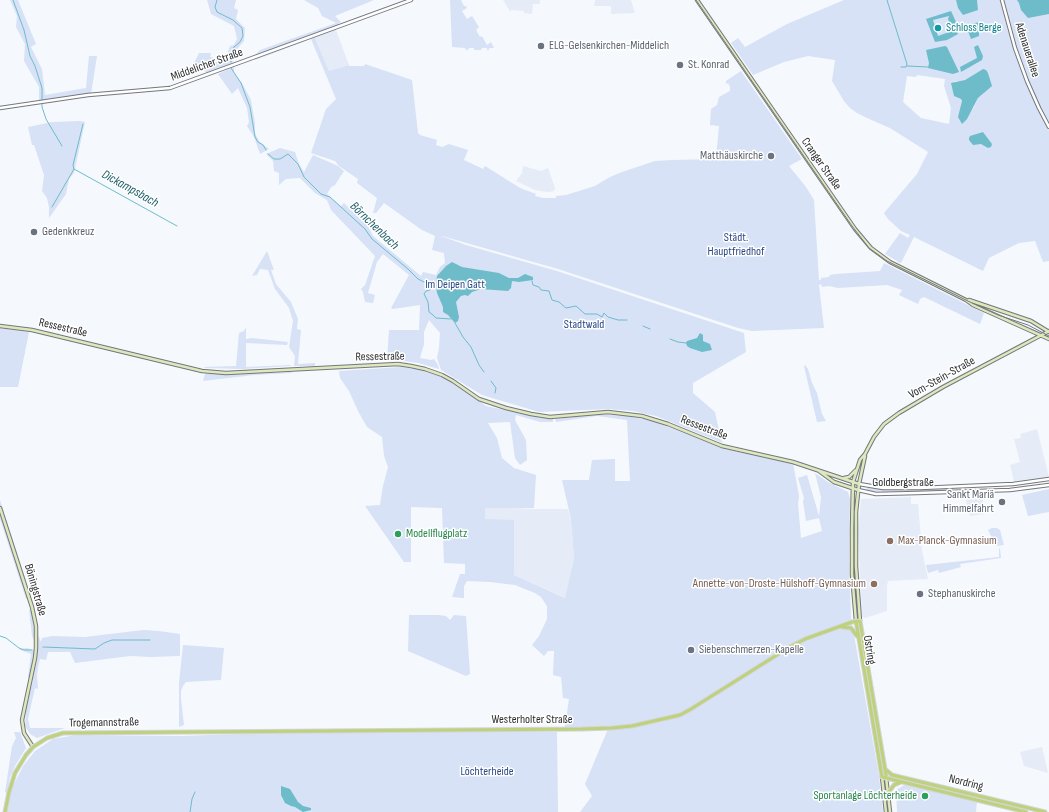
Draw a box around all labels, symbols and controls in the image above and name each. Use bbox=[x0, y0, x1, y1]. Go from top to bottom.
place label: Schloss Berge bbox=[946, 21, 1002, 35]
street label: Adenauerallee bbox=[1011, 21, 1043, 79]
marker: Schloss Berge bbox=[933, 23, 943, 33]
place label: ELG-Gelsenkirchen-Middelich bbox=[549, 39, 669, 53]
marker: ELG-Gelsenkirchen-Middelich bbox=[536, 41, 546, 51]
street label: Middelicher Straße bbox=[169, 45, 245, 85]
place label: St. Konrad bbox=[688, 58, 729, 72]
marker: St. Konrad bbox=[675, 60, 685, 70]
street label: Cranger Straße bbox=[798, 135, 844, 193]
place label: Matthäuskirche bbox=[700, 149, 763, 163]
marker: Matthäuskirche bbox=[766, 151, 776, 161]
water label: Dickampsbach bbox=[99, 167, 161, 211]
water label: Börnchenbach bbox=[346, 199, 402, 253]
place label: Gedenkkreuz bbox=[42, 225, 94, 239]
marker: Gedenkkreuz bbox=[29, 227, 39, 237]
park label: Städt. Hauptfriedhof bbox=[708, 231, 764, 259]
park label: Im Deipen Gatt bbox=[425, 278, 485, 292]
street label: Ressestraße bbox=[37, 315, 89, 341]
park label: Stadtwald bbox=[564, 318, 604, 332]
street label: Ressestraße bbox=[355, 349, 405, 365]
street label: Vom-Stein-Straße bbox=[906, 354, 978, 402]
street label: Ressestraße bbox=[678, 412, 730, 444]
street label: Goldbergstraße bbox=[872, 476, 934, 490]
place label: Sankt Mariä Himmelfahrt bbox=[943, 488, 994, 516]
marker: Sankt Mariä Himmelfahrt bbox=[997, 497, 1007, 507]
place label: Modellflugplatz bbox=[406, 527, 467, 541]
marker: Modellflugplatz bbox=[393, 529, 403, 539]
place label: Max-Planck-Gymnasium bbox=[898, 534, 997, 548]
marker: Max-Planck-Gymnasium bbox=[885, 536, 895, 546]
street label: Böningstraße bbox=[21, 562, 49, 618]
place label: Annette-von-Droste-Hülshoff-Gymnasium bbox=[693, 577, 866, 591]
marker: Annette-von-Droste-Hülshoff-Gymnasium bbox=[869, 579, 879, 589]
place label: Stephanuskirche bbox=[928, 587, 996, 601]
marker: Stephanuskirche bbox=[915, 589, 925, 599]
street label: Ostring bbox=[860, 634, 878, 666]
place label: Siebenschmerzen-Kapelle bbox=[699, 643, 804, 657]
marker: Siebenschmerzen-Kapelle bbox=[686, 645, 696, 655]
street label: Westerholter Straße bbox=[491, 713, 573, 727]
street label: Trogemannstraße bbox=[69, 715, 139, 731]
park label: Löchterheide bbox=[460, 765, 514, 779]
street label: Nordring bbox=[947, 772, 985, 794]
place label: Sportanlage Löchterheide bbox=[813, 789, 917, 803]
marker: Sportanlage Löchterheide bbox=[920, 791, 930, 801]

